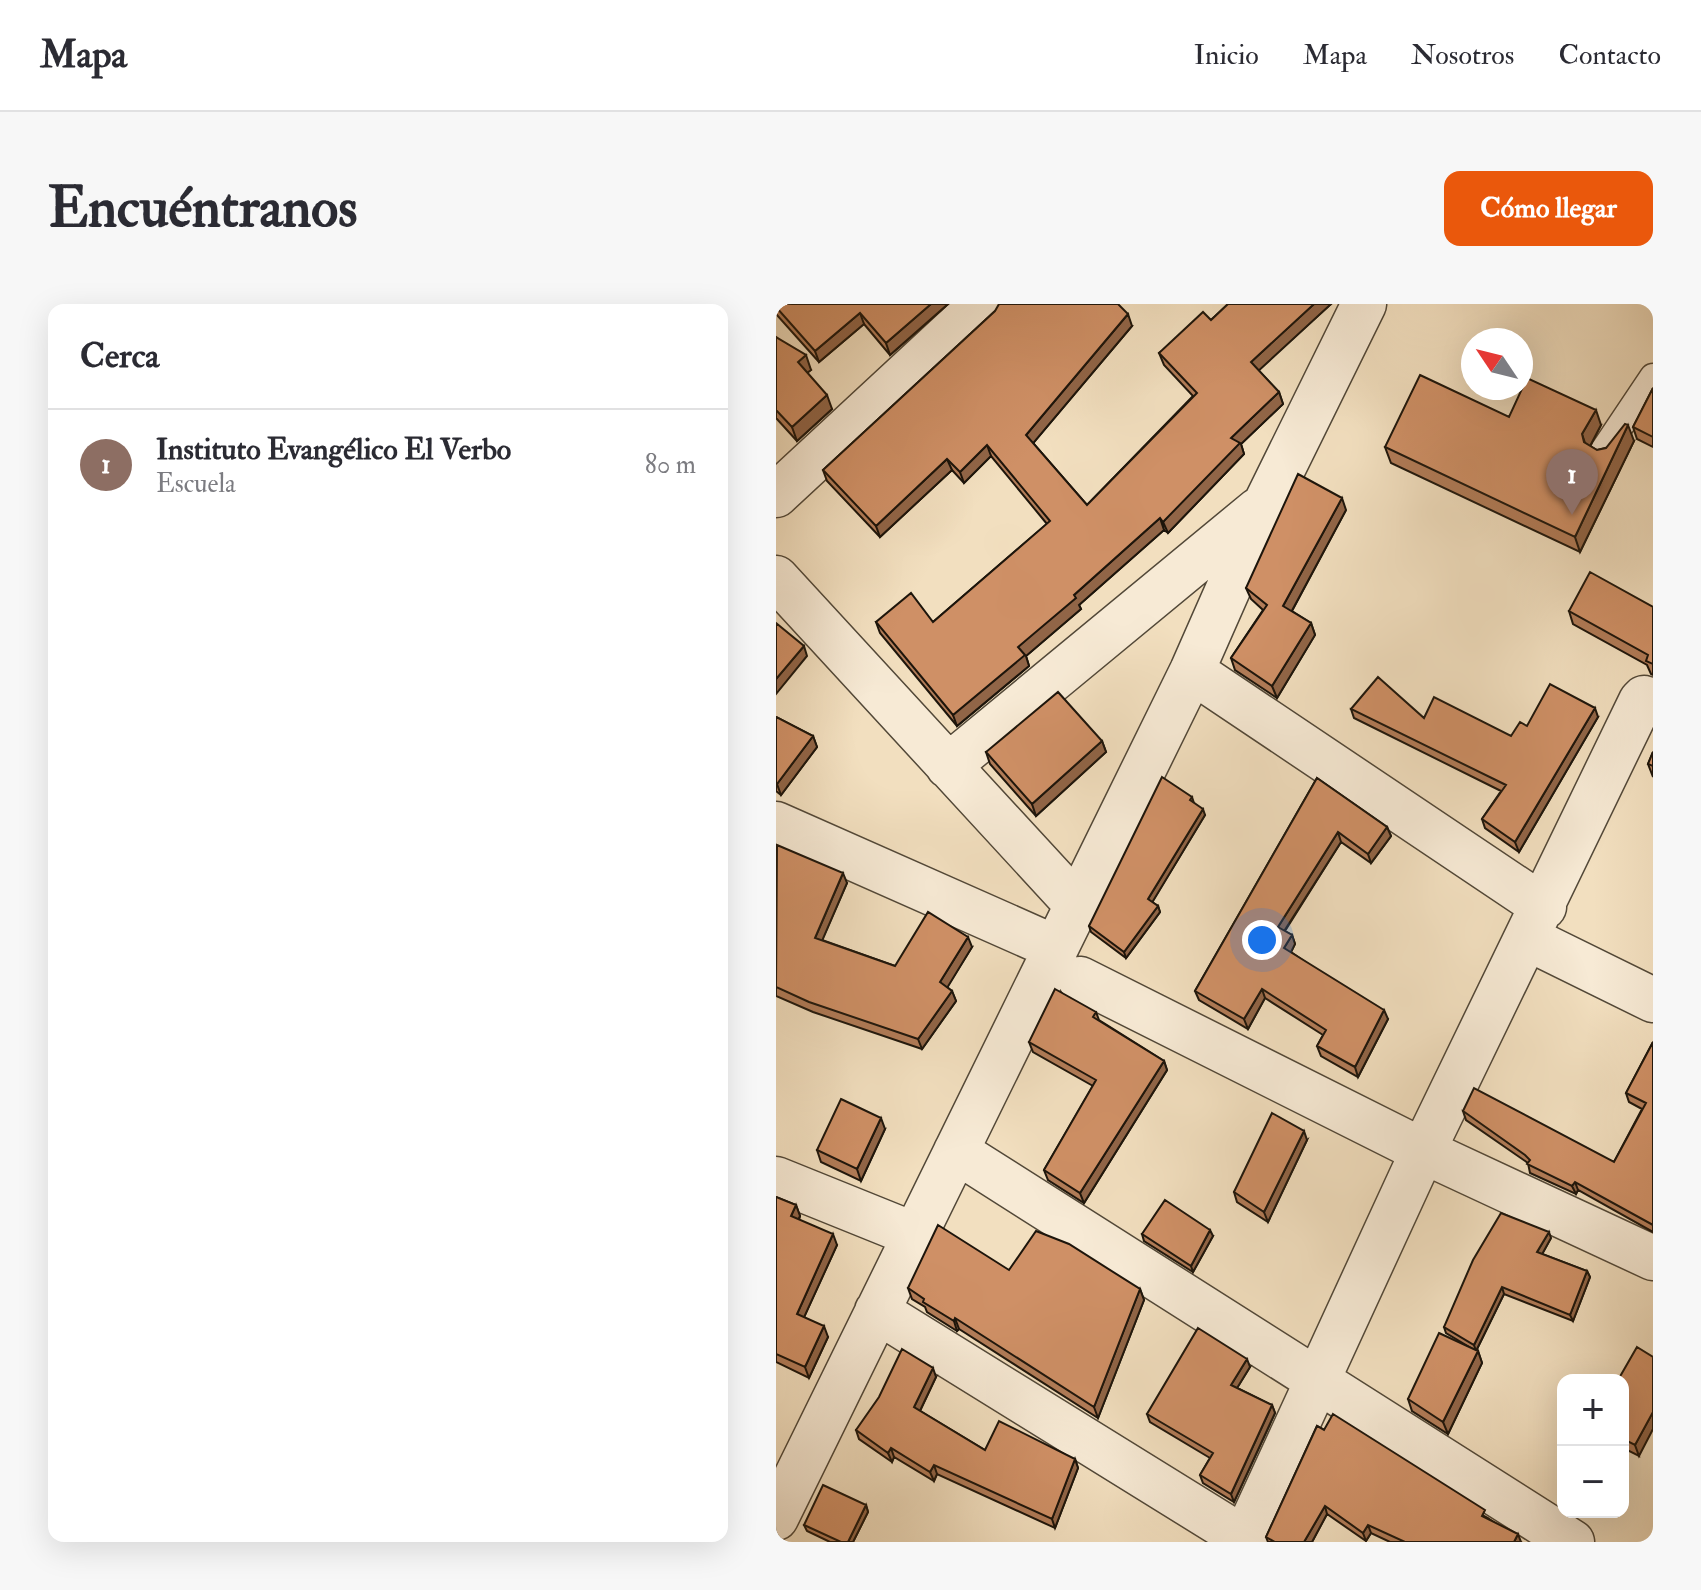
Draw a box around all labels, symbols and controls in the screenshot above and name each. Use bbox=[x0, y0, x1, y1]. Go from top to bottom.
text: Mapa bbox=[40, 31, 127, 79]
text: Inicio bbox=[1194, 38, 1259, 73]
text: Mapa bbox=[1303, 38, 1367, 73]
text: Nosotros bbox=[1411, 38, 1514, 73]
text: Contacto bbox=[1558, 38, 1661, 73]
button: Cómo llegar bbox=[1444, 171, 1653, 246]
text: Encuéntranos bbox=[48, 173, 357, 244]
north arrow bbox=[1461, 328, 1533, 400]
text: Cerca bbox=[80, 335, 159, 378]
text: Instituto Evangélico El Verbo bbox=[156, 431, 511, 468]
text: 1 bbox=[101, 449, 111, 481]
text: 80 m bbox=[645, 449, 696, 481]
pin: 1 bbox=[1546, 449, 1598, 515]
text: Escuela bbox=[156, 468, 236, 500]
your location bbox=[1242, 920, 1282, 960]
map controls bbox=[1557, 1374, 1629, 1518]
button: + bbox=[1557, 1374, 1629, 1446]
button: − bbox=[1557, 1446, 1629, 1518]

